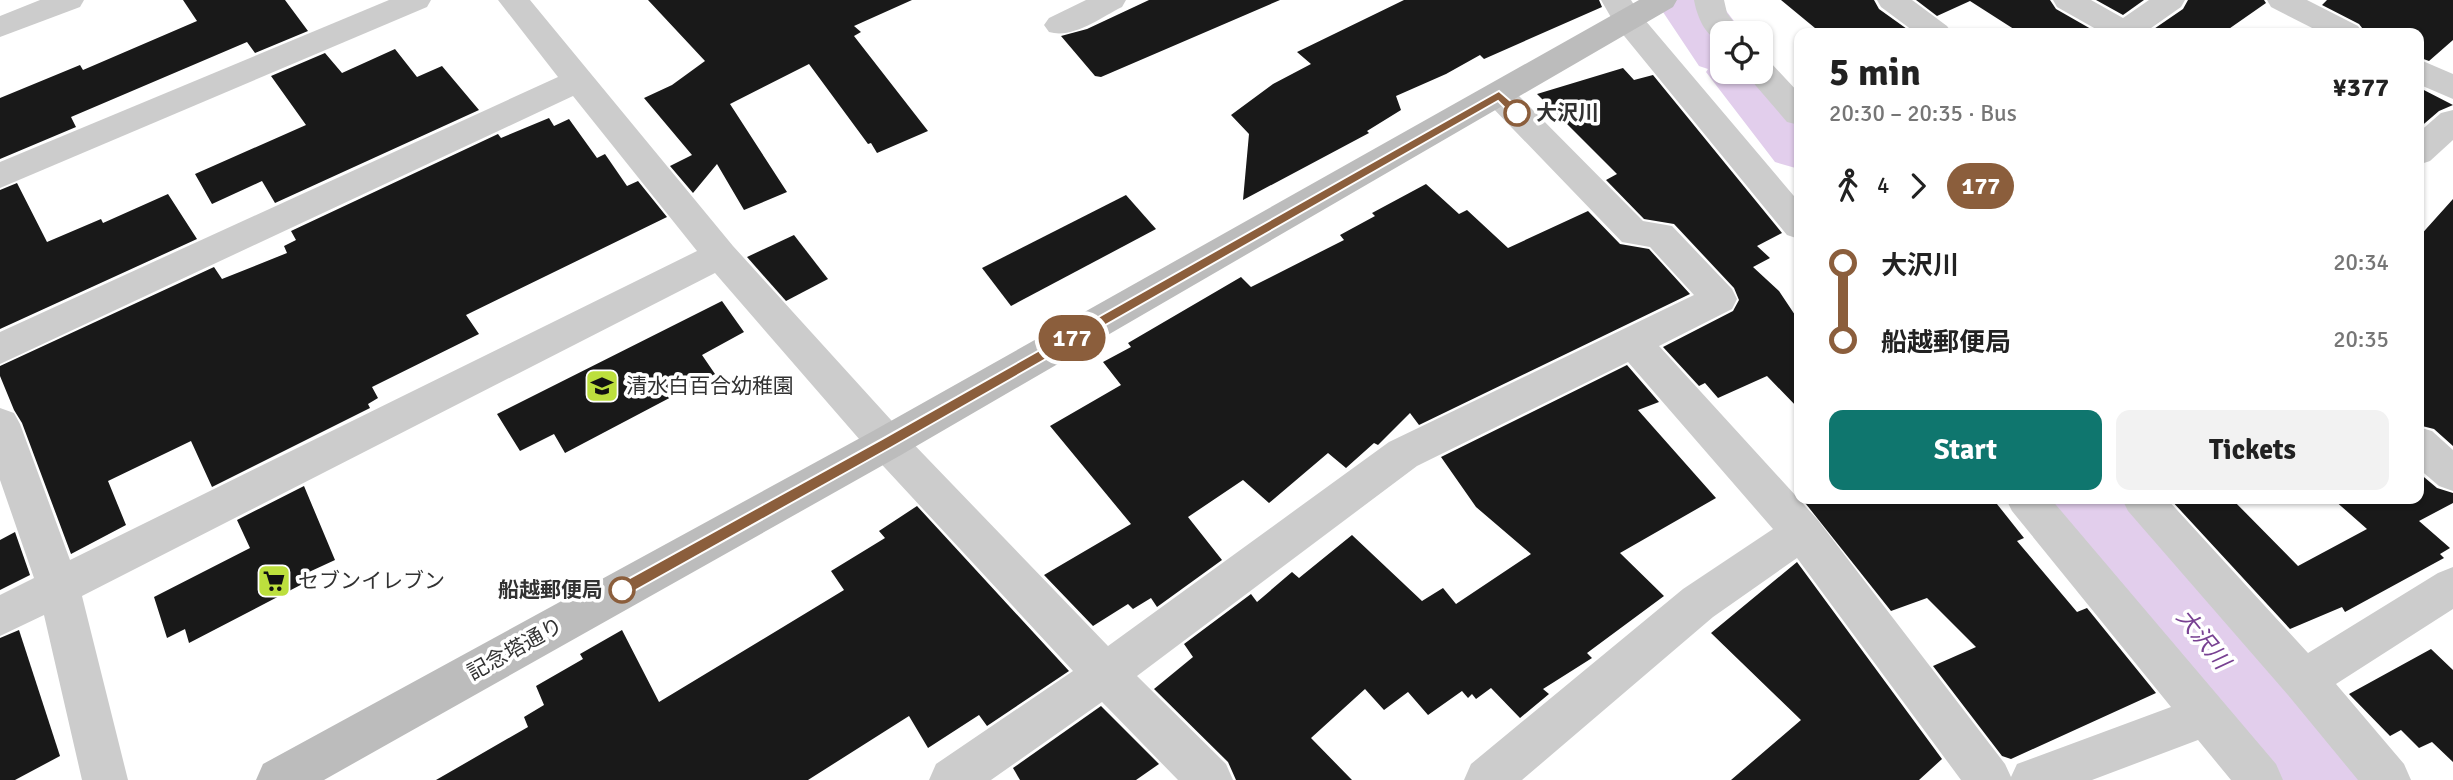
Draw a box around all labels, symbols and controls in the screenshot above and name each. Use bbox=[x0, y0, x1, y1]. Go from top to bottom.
map controls bbox=[1710, 21, 1773, 84]
button: locate bbox=[1710, 21, 1773, 84]
text: 5 min bbox=[1829, 49, 1921, 96]
text: ¥377 bbox=[2333, 72, 2389, 104]
text: 20:30 – 20:35 · Bus bbox=[1829, 99, 2017, 128]
marker: 大沢川 bbox=[1504, 100, 1530, 126]
place label: 大沢川 bbox=[1536, 100, 1599, 126]
icon: walk bbox=[1829, 167, 1867, 205]
icon: forward bbox=[1899, 167, 1937, 205]
text: 4 bbox=[1877, 171, 1889, 200]
text: 177 bbox=[1961, 171, 2000, 201]
text: 20:34 bbox=[2333, 248, 2389, 277]
text: 大沢川 bbox=[1881, 250, 1959, 282]
line badge: 177 bbox=[1032, 315, 1112, 361]
text: 177 bbox=[1053, 323, 1091, 353]
text: 20:35 bbox=[2333, 325, 2389, 354]
text: 船越郵便局 bbox=[1881, 327, 2011, 359]
school or university icon: 清水白百合幼稚園 bbox=[583, 367, 621, 405]
place label: 清水白百合幼稚園 bbox=[626, 373, 794, 399]
button: Start bbox=[1829, 410, 2102, 490]
button: Tickets bbox=[2116, 410, 2389, 490]
supermarket icon: セブンイレブン bbox=[255, 562, 293, 600]
place label: セブンイレブン bbox=[298, 568, 445, 594]
place label: 船越郵便局 bbox=[498, 577, 603, 603]
marker: 船越郵便局 bbox=[609, 577, 635, 603]
water label: 大沢川 bbox=[2170, 603, 2238, 677]
street label: 記念塔通り bbox=[463, 612, 567, 686]

